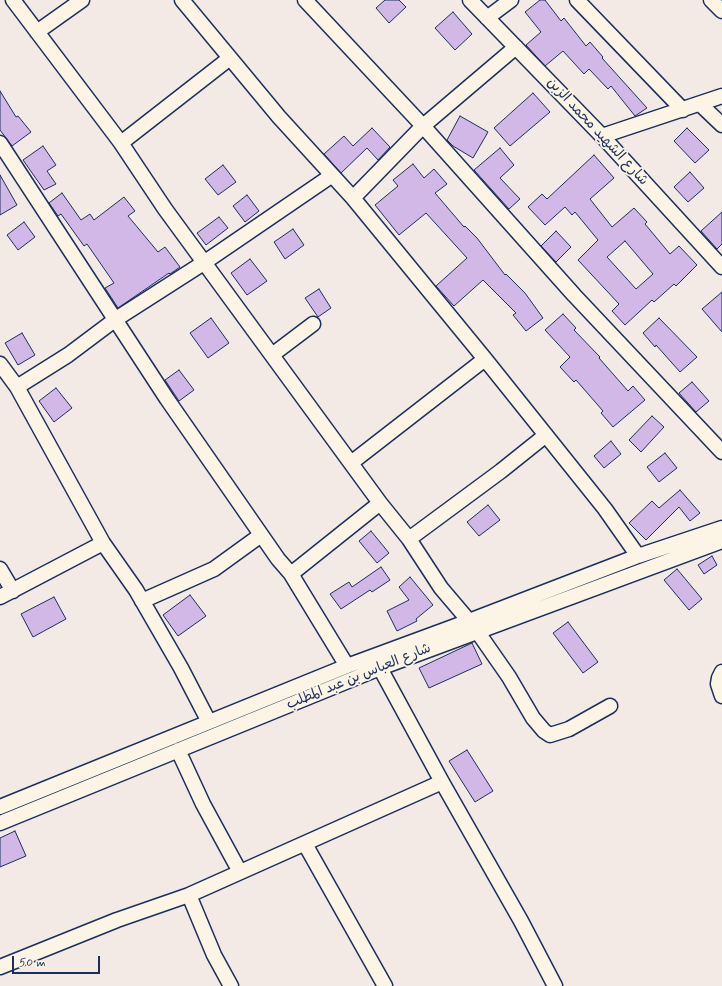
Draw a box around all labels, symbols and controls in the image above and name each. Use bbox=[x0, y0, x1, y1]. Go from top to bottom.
street label: شارع الشهيد محمد الزبن bbox=[543, 75, 651, 189]
street label: شارع العباس بن عبد المطلب bbox=[284, 640, 434, 714]
scale bar bbox=[14, 948, 102, 974]
text: 50 m bbox=[19, 955, 46, 971]

